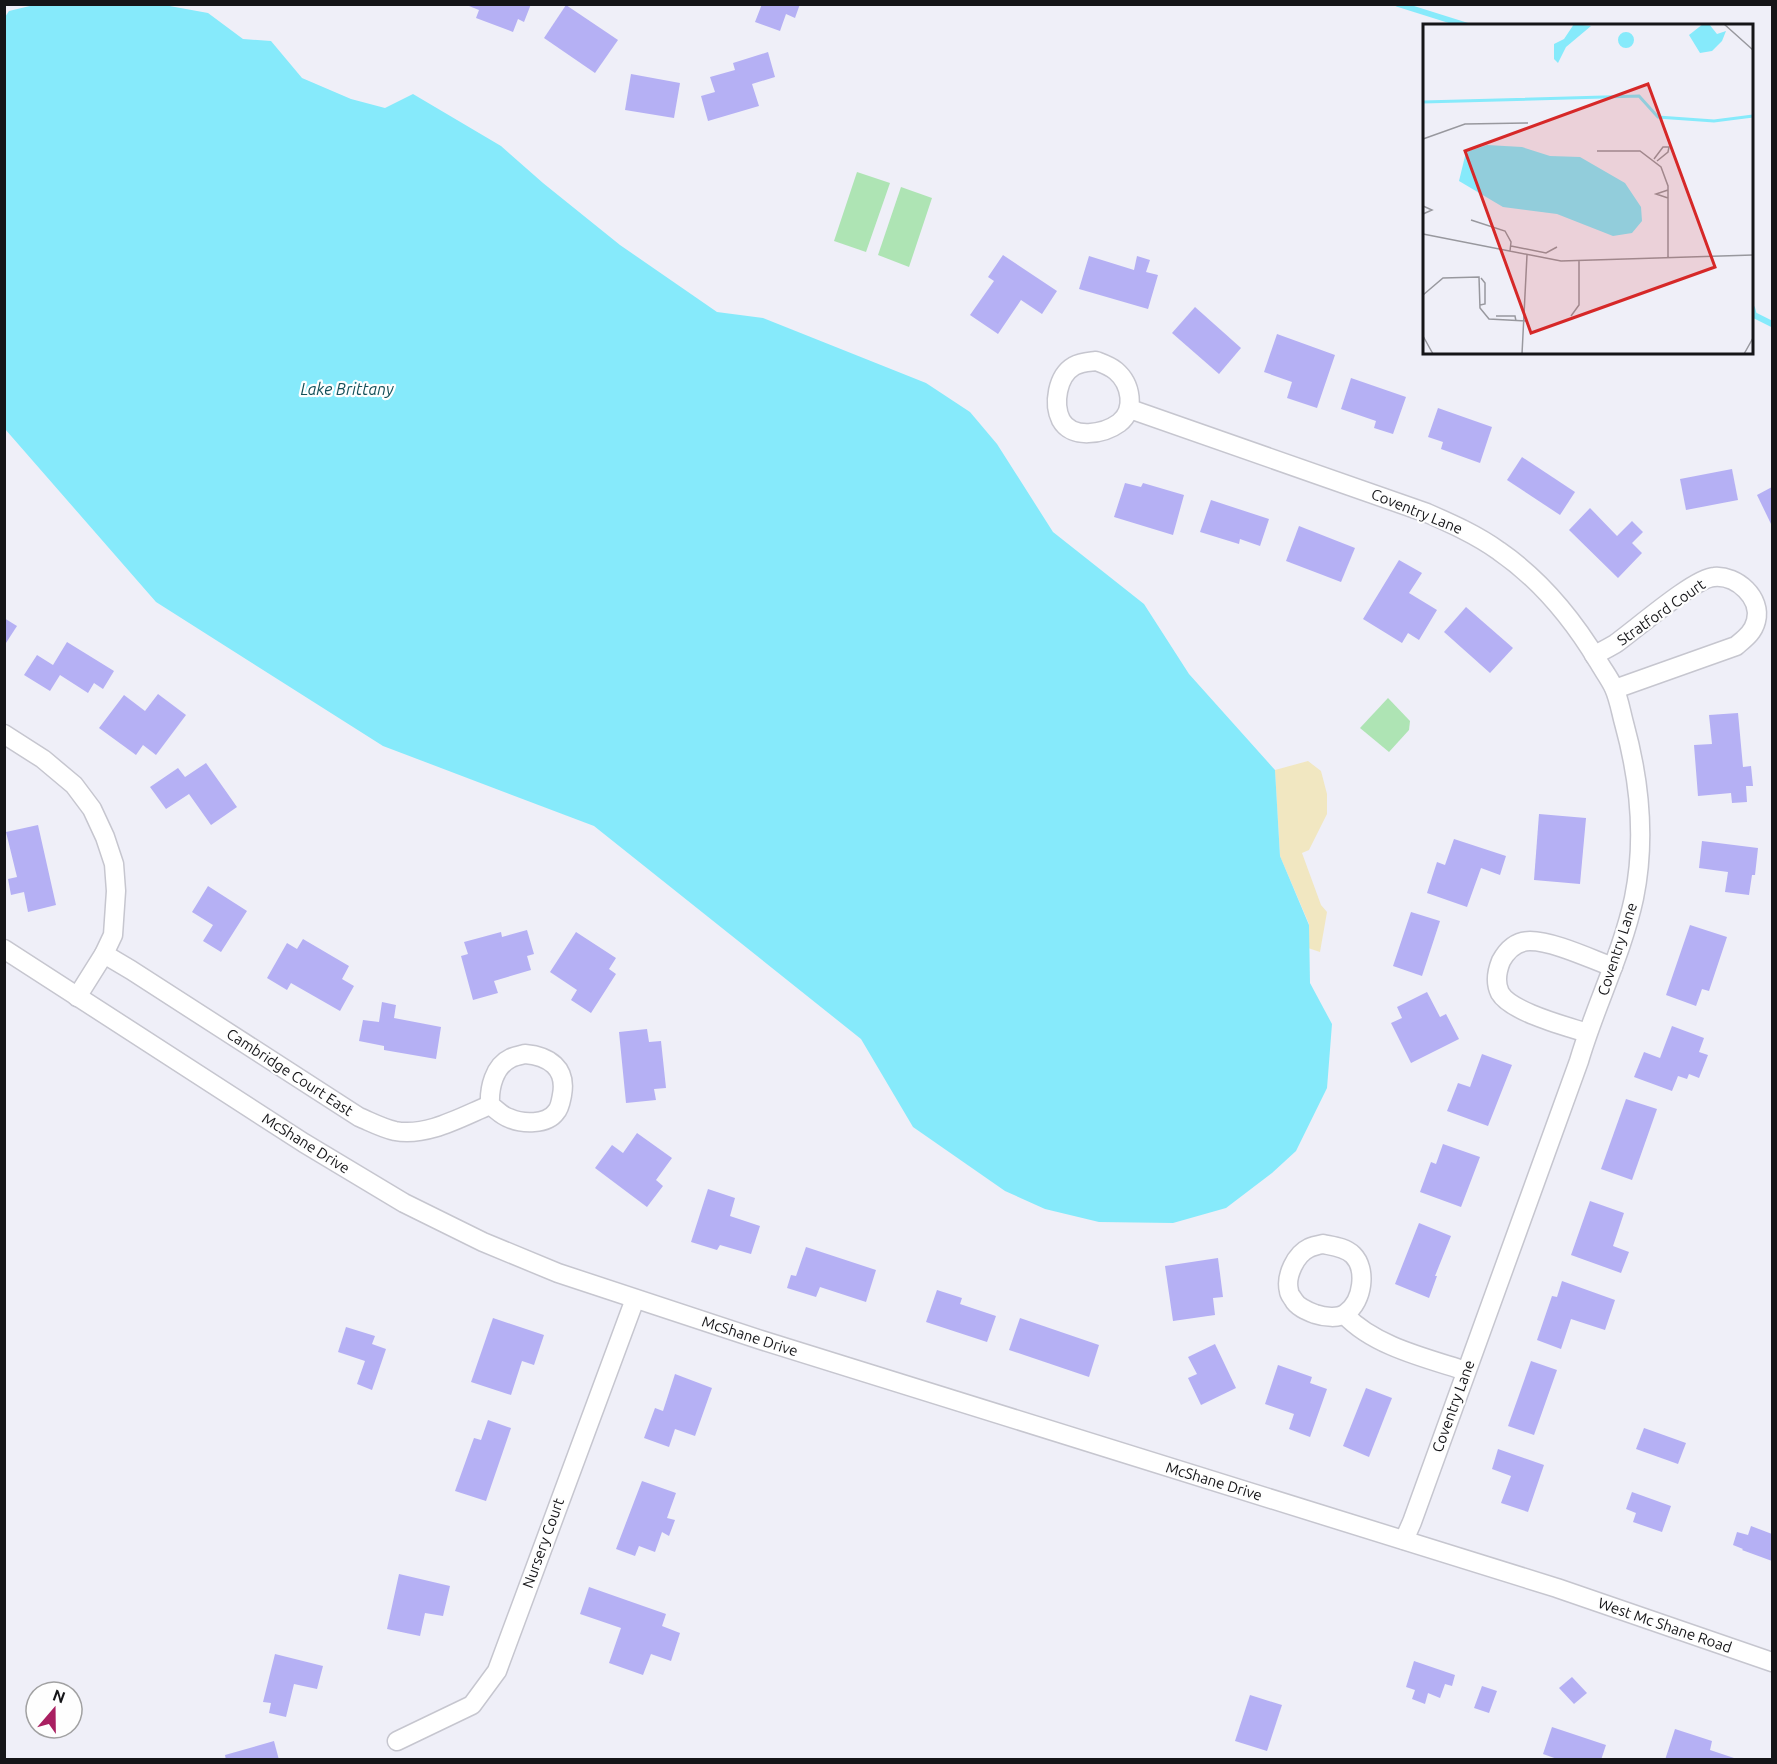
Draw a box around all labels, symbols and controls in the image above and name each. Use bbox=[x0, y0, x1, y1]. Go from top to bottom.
inset map bbox=[1423, 24, 1753, 354]
water label: Lake Brittany bbox=[301, 380, 394, 398]
street label: Coventry Lane bbox=[1369, 485, 1465, 537]
street label: Stratford Court bbox=[1614, 575, 1708, 649]
street label: Coventry Lane bbox=[1594, 900, 1640, 998]
street label: Cambridge Court East bbox=[224, 1025, 356, 1119]
street label: McShane Drive bbox=[259, 1109, 353, 1177]
street label: McShane Drive bbox=[700, 1312, 800, 1360]
street label: Coventry Lane bbox=[1428, 1358, 1478, 1454]
street label: McShane Drive bbox=[1164, 1458, 1264, 1504]
street label: Nursery Court bbox=[519, 1496, 567, 1590]
street label: West Mc Shane Road bbox=[1596, 1594, 1734, 1656]
north arrow bbox=[24, 1680, 84, 1740]
text: N bbox=[50, 1685, 68, 1706]

